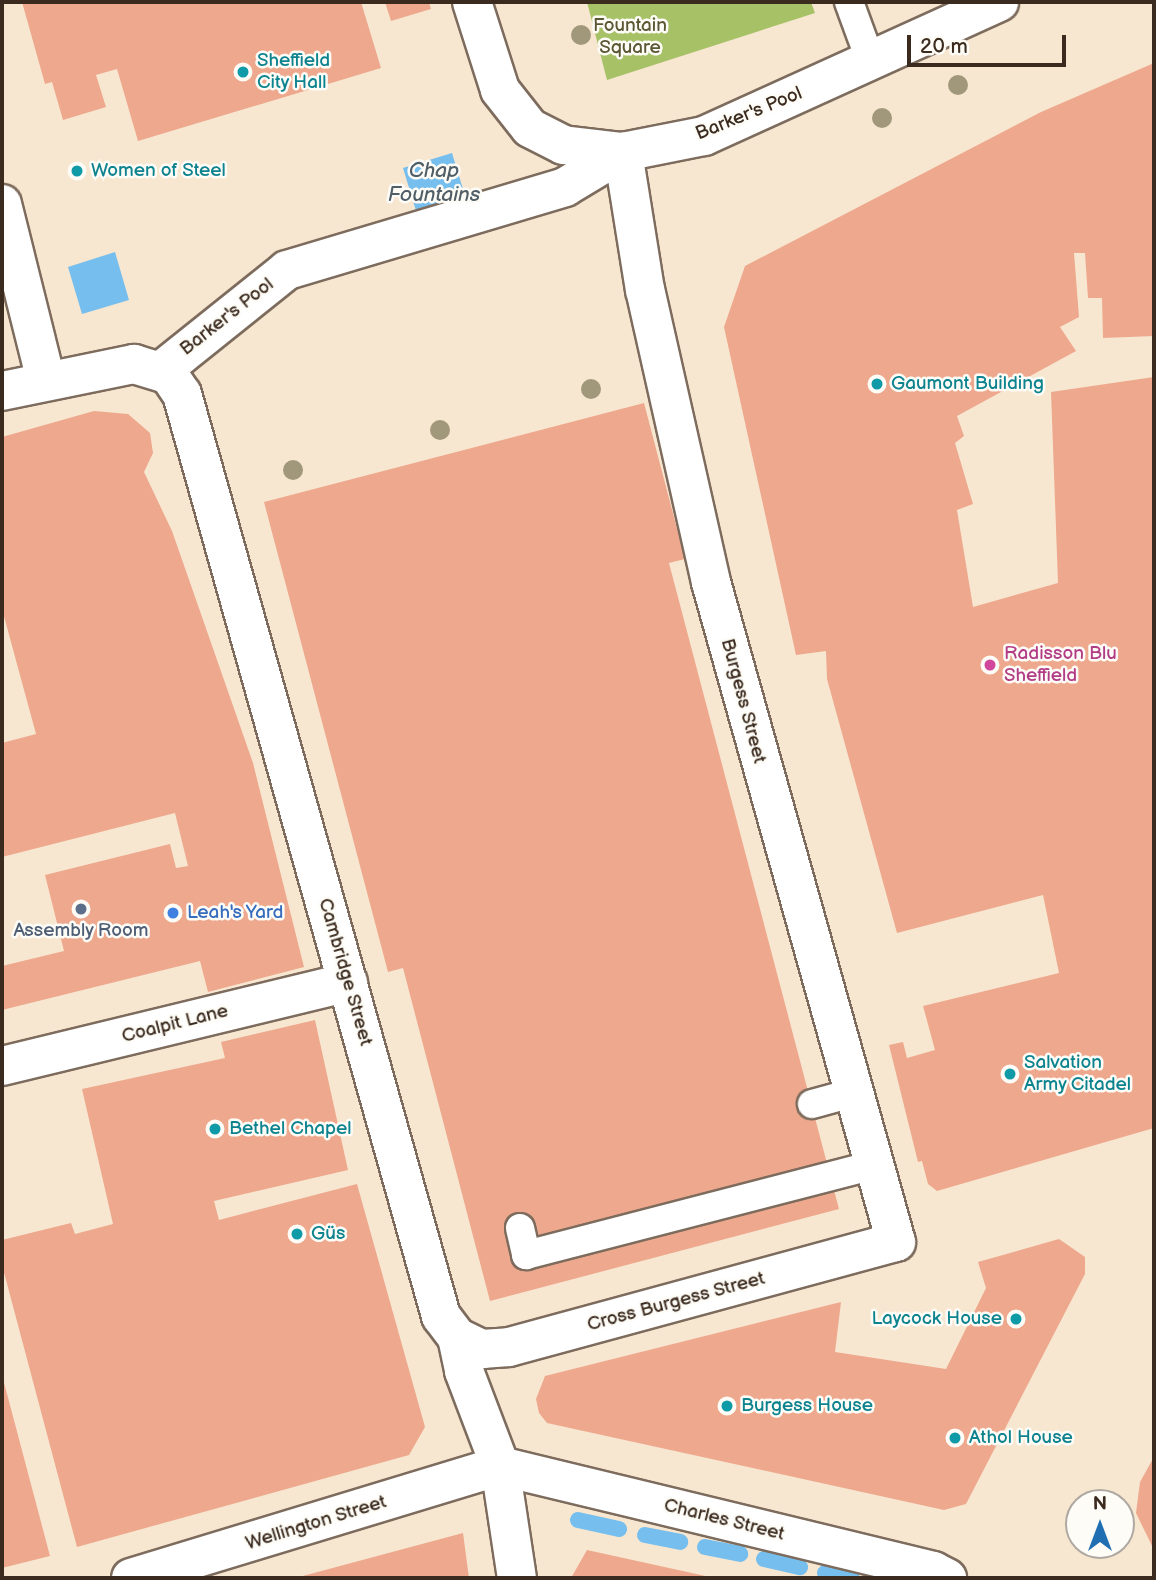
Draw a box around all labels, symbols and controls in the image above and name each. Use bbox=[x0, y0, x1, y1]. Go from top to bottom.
park label: Fountain Square bbox=[593, 15, 667, 59]
scale bar bbox=[911, 21, 1070, 65]
text: 20 m bbox=[920, 34, 968, 59]
place label: Sheffield City Hall bbox=[257, 50, 330, 94]
marker: Sheffield City Hall bbox=[235, 64, 251, 80]
street label: Barker's Pool bbox=[692, 82, 806, 146]
water label: Chap Fountains bbox=[388, 158, 480, 208]
place label: Women of Steel bbox=[91, 160, 226, 182]
marker: Women of Steel bbox=[69, 163, 85, 179]
street label: Barker's Pool bbox=[176, 273, 278, 361]
place label: Gaumont Building bbox=[891, 373, 1044, 395]
marker: Gaumont Building bbox=[869, 376, 885, 392]
street label: Burgess Street bbox=[715, 636, 771, 766]
place label: Radisson Blu Sheffield bbox=[1004, 643, 1117, 687]
marker: Radisson Blu Sheffield bbox=[982, 657, 998, 673]
street label: Cambridge Street bbox=[313, 896, 377, 1048]
marker: Assembly Room bbox=[73, 901, 89, 917]
place label: Leah's Yard bbox=[187, 902, 285, 924]
marker: Leah's Yard bbox=[165, 905, 181, 921]
place label: Assembly Room bbox=[13, 920, 149, 942]
street label: Coalpit Lane bbox=[119, 1000, 231, 1048]
place label: Salvation Army Citadel bbox=[1024, 1052, 1132, 1096]
marker: Salvation Army Citadel bbox=[1002, 1066, 1018, 1082]
place label: Bethel Chapel bbox=[229, 1118, 352, 1140]
marker: Bethel Chapel bbox=[207, 1121, 223, 1137]
place label: Güs bbox=[311, 1223, 345, 1245]
marker: Güs bbox=[289, 1226, 305, 1242]
street label: Cross Burgess Street bbox=[585, 1267, 767, 1337]
place label: Laycock House bbox=[872, 1308, 1002, 1330]
marker: Laycock House bbox=[1008, 1311, 1024, 1327]
place label: Burgess House bbox=[741, 1395, 873, 1417]
marker: Burgess House bbox=[719, 1398, 735, 1414]
place label: Athol House bbox=[969, 1427, 1073, 1449]
marker: Athol House bbox=[947, 1430, 963, 1446]
north arrow bbox=[1065, 1489, 1135, 1559]
street label: Wellington Street bbox=[243, 1491, 389, 1555]
text: N bbox=[1093, 1493, 1107, 1516]
street label: Charles Street bbox=[661, 1494, 787, 1546]

